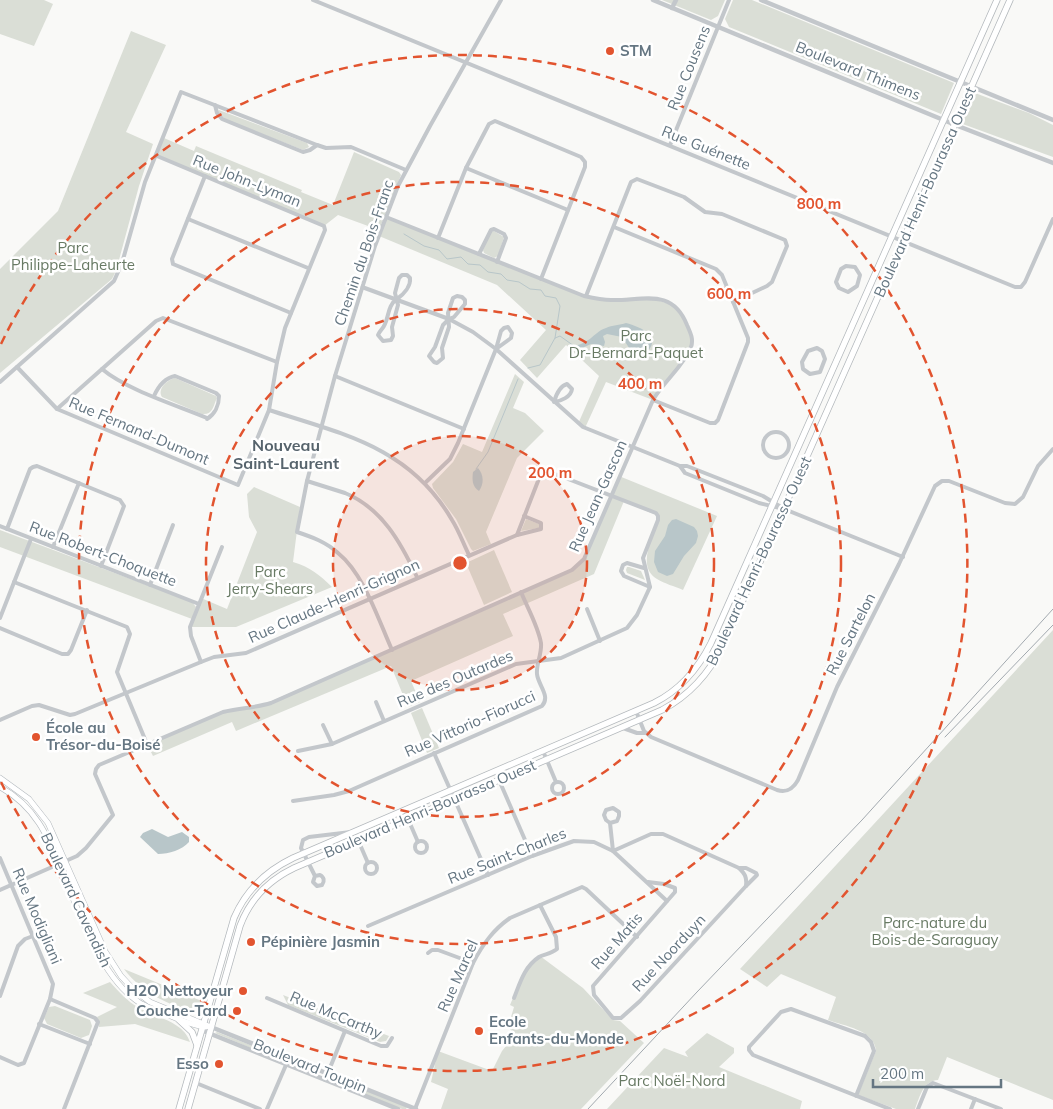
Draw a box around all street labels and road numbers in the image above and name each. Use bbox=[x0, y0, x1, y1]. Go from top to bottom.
street label: Rue Cousens bbox=[663, 23, 714, 113]
street label: Boulevard Thimens bbox=[793, 37, 923, 104]
street label: Boulevard Henri-Bourassa Ouest bbox=[869, 84, 980, 300]
street label: Rue Guénette bbox=[659, 121, 753, 174]
street label: Rue John-Lyman bbox=[190, 150, 304, 211]
street label: Chemin du Bois-Franc bbox=[330, 177, 397, 328]
street label: Rue Fernand-Dumont bbox=[66, 392, 212, 469]
street label: Rue Jean-Gascon bbox=[564, 437, 631, 555]
street label: Boulevard Henri-Bourassa Ouest bbox=[702, 453, 815, 668]
street label: Rue Robert-Choquette bbox=[27, 517, 180, 590]
street label: Rue Claude-Henri-Grignon bbox=[245, 554, 422, 647]
street label: Rue Sartelon bbox=[822, 590, 879, 678]
street label: Rue des Outardes bbox=[394, 646, 516, 712]
street label: Rue Vittorio-Fiorucci bbox=[401, 686, 538, 761]
street label: Boulevard Henri-Bourassa Ouest bbox=[321, 755, 539, 862]
street label: Rue Saint-Charles bbox=[445, 823, 569, 888]
street label: Boulevard Cavendish bbox=[37, 829, 116, 970]
street label: Rue Modigliani bbox=[9, 865, 66, 967]
street label: Rue Matis bbox=[587, 908, 647, 973]
street label: Rue Noorduyn bbox=[628, 910, 709, 995]
street label: Rue Marcel bbox=[433, 937, 482, 1015]
street label: Rue McCarthy bbox=[287, 987, 385, 1042]
street label: Boulevard Toupin bbox=[251, 1034, 370, 1097]

